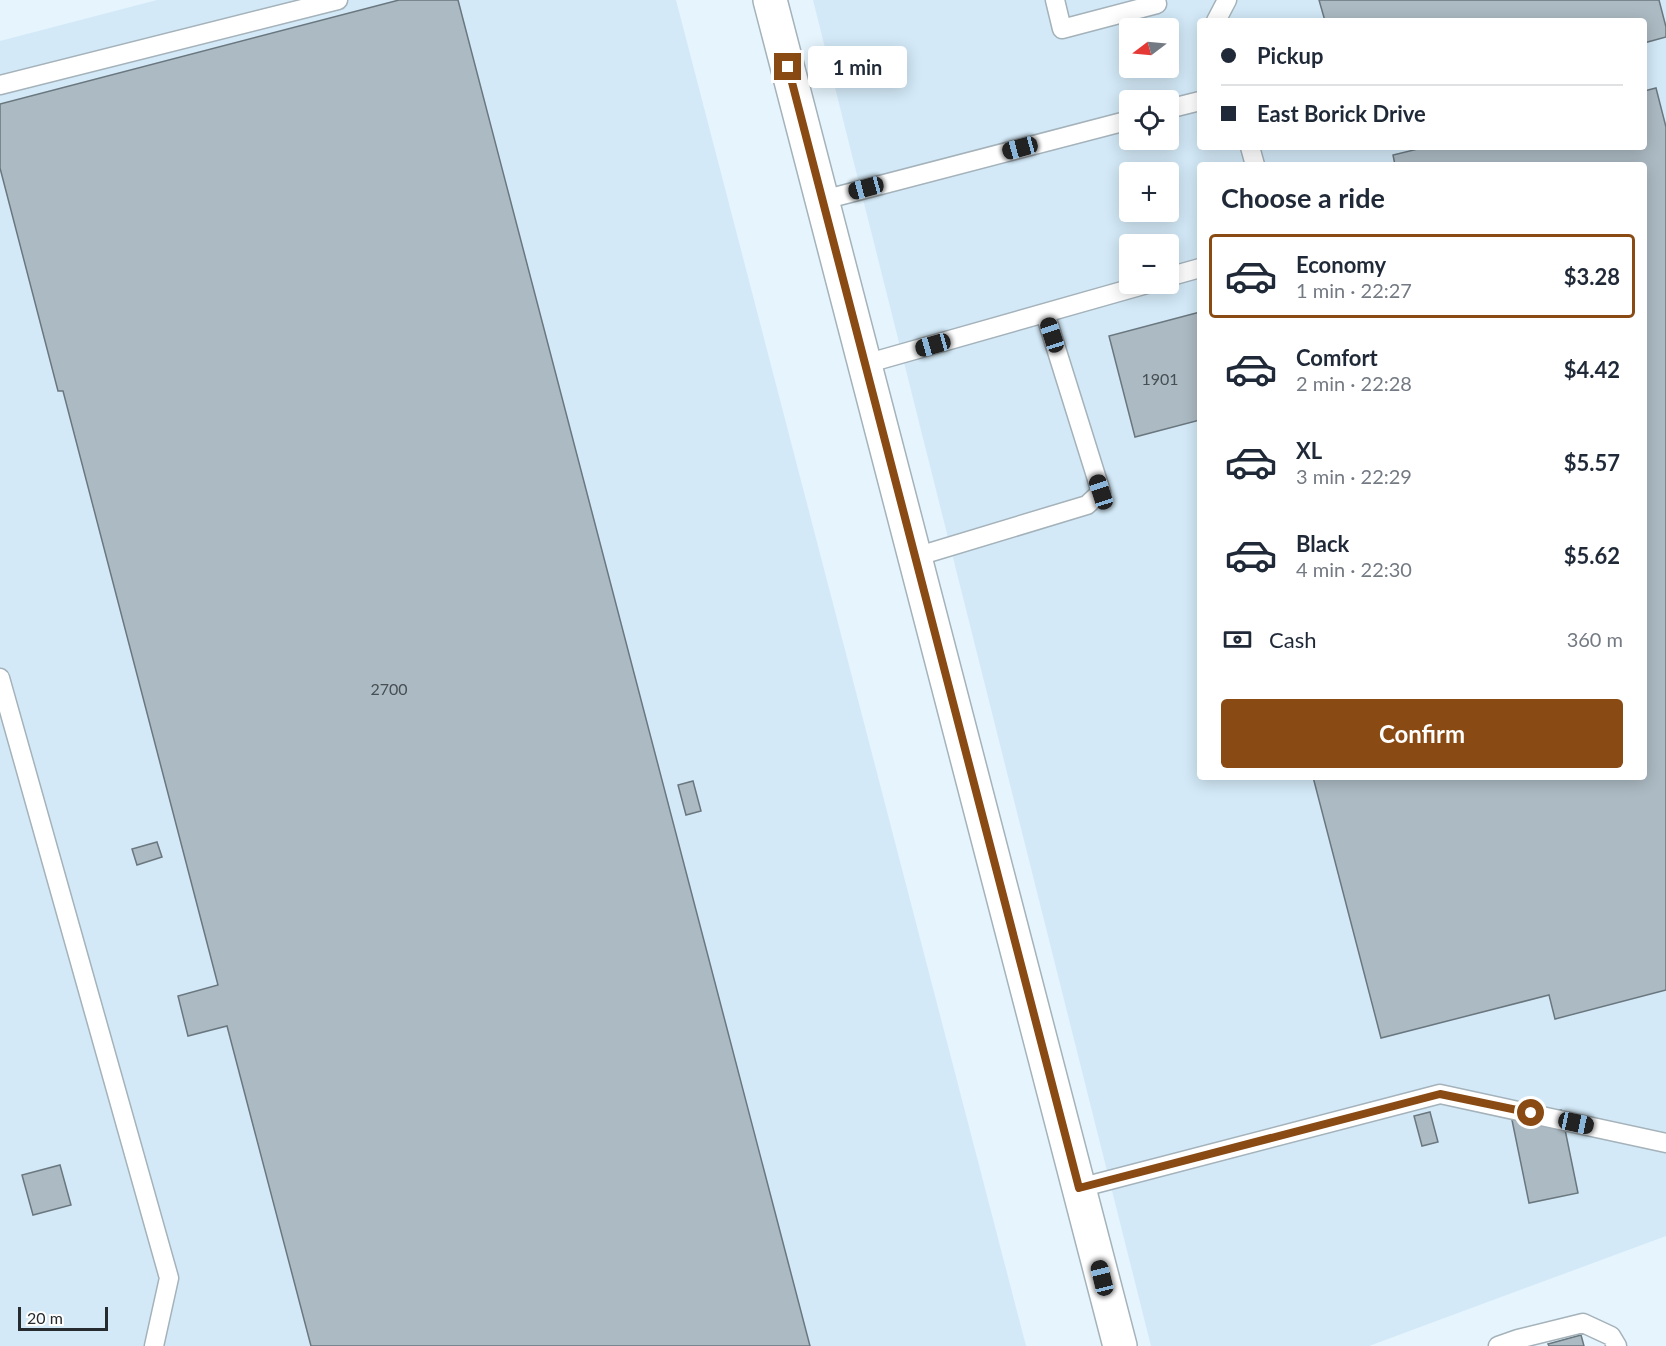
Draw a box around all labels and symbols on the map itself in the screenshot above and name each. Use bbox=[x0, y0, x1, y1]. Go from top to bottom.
north arrow bbox=[1119, 18, 1179, 78]
callout: 1 min bbox=[809, 46, 908, 88]
route end bbox=[774, 53, 801, 80]
car bbox=[1000, 135, 1040, 161]
car bbox=[846, 175, 886, 201]
car bbox=[1038, 315, 1066, 355]
car bbox=[913, 331, 953, 359]
house number: 1901 bbox=[1141, 369, 1179, 388]
car bbox=[1087, 472, 1115, 512]
house number: 2700 bbox=[370, 679, 408, 698]
route start bbox=[1517, 1099, 1544, 1126]
car bbox=[1557, 1110, 1595, 1136]
car bbox=[1089, 1258, 1115, 1298]
scale bar bbox=[18, 1304, 108, 1332]

